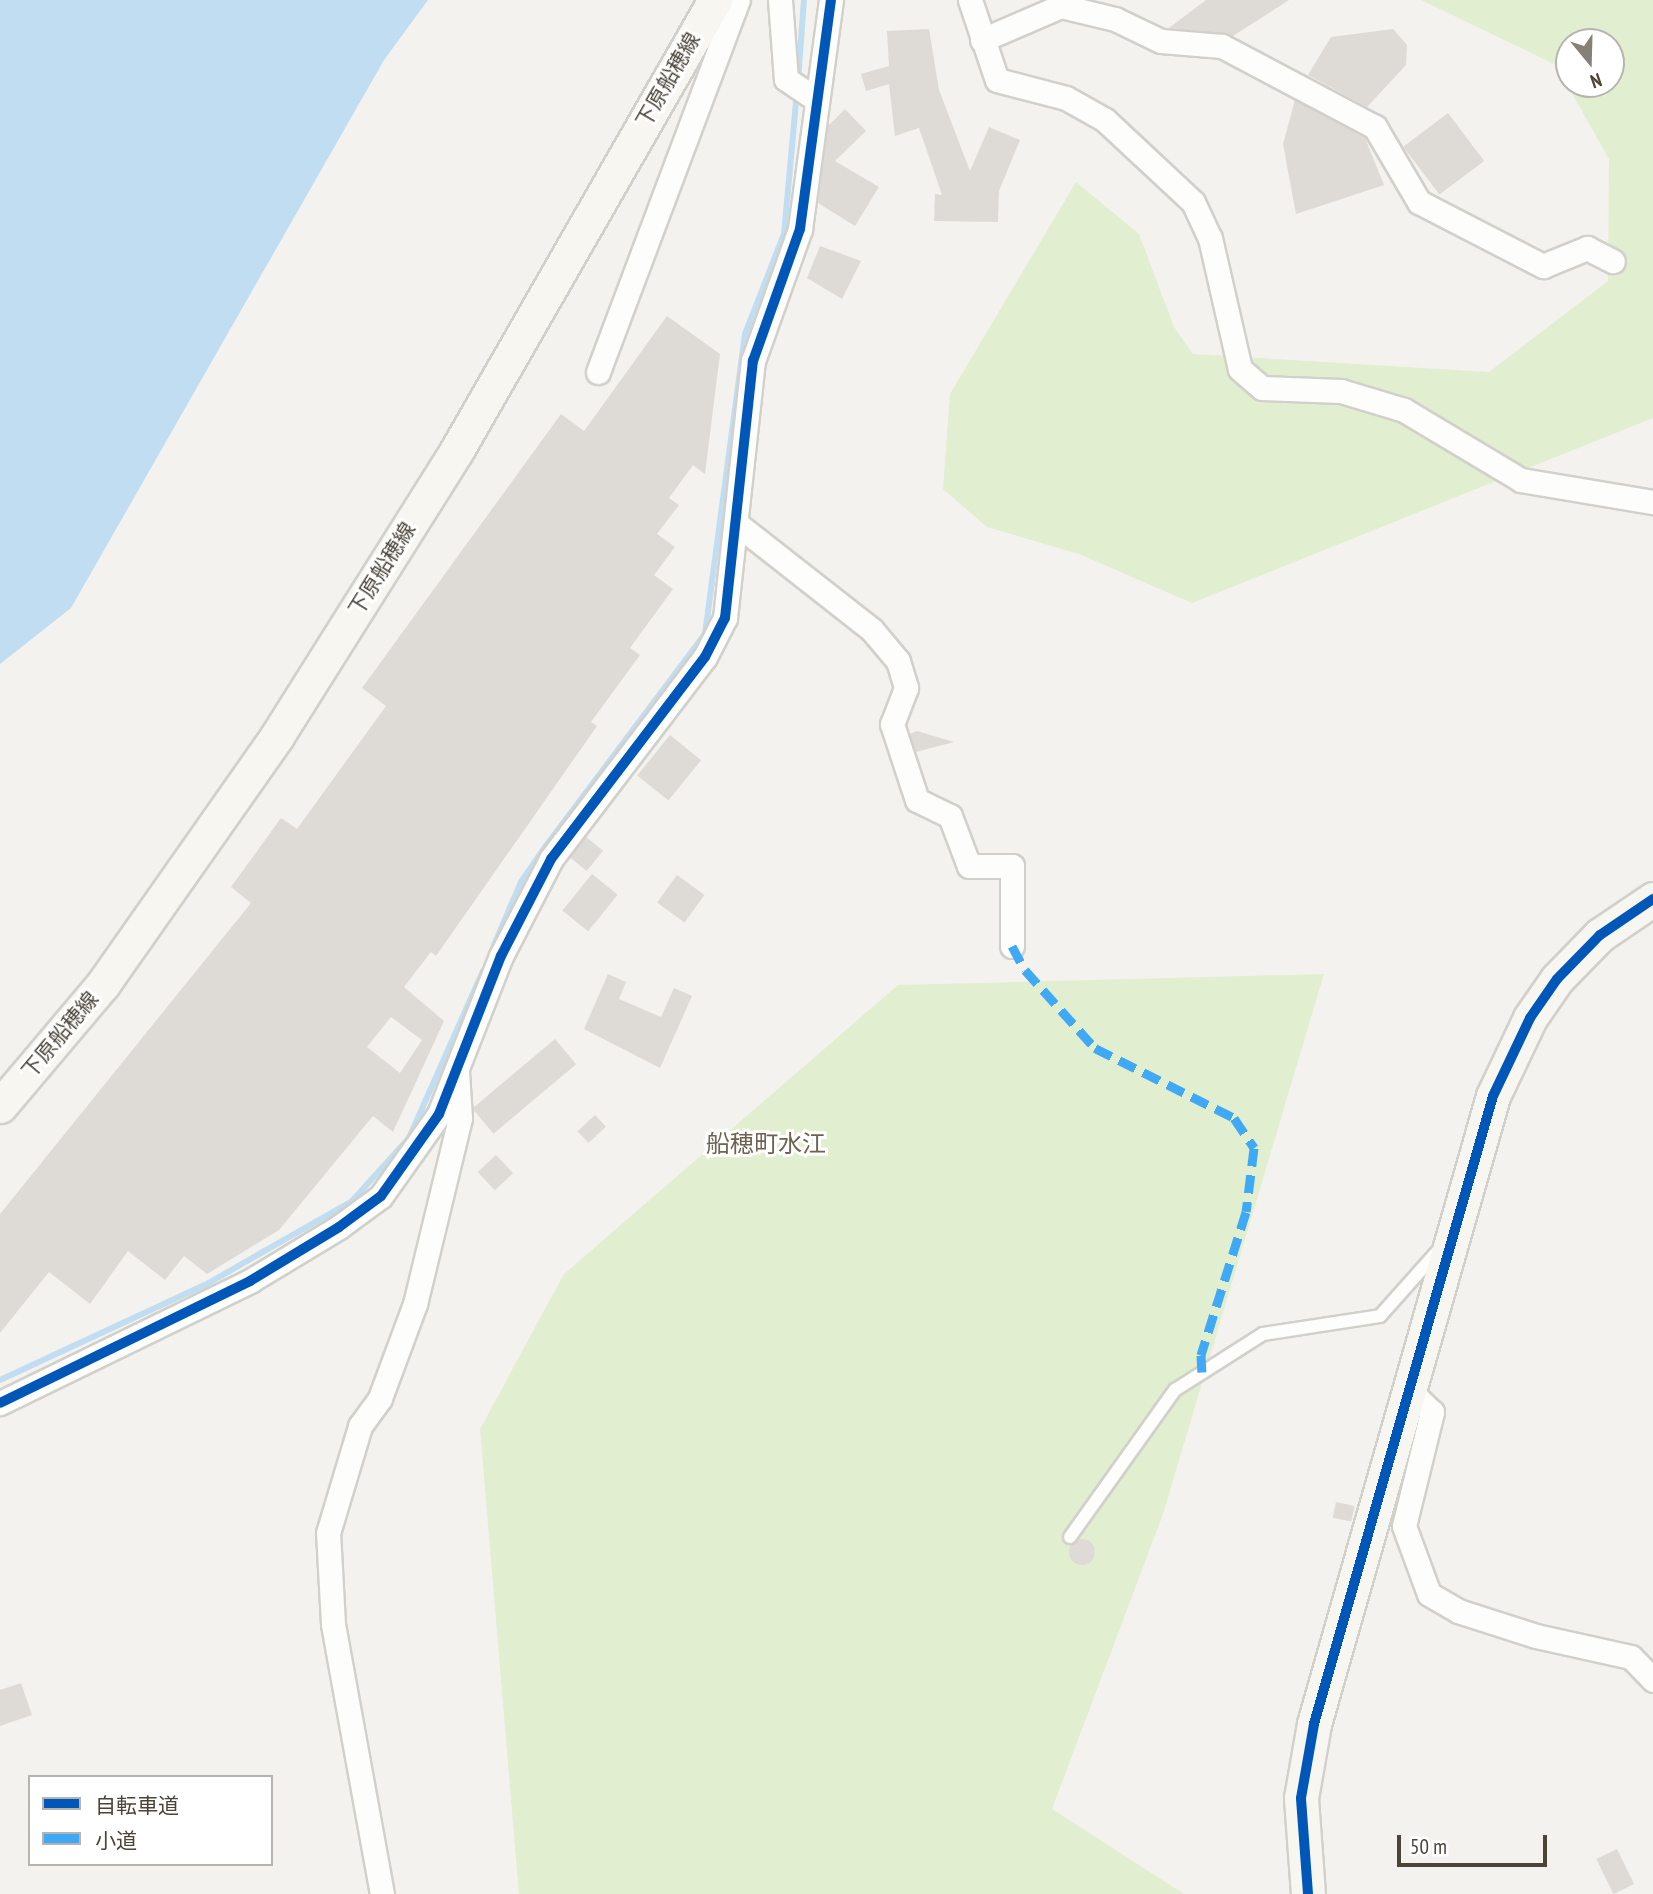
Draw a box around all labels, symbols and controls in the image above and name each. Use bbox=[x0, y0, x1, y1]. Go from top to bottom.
street label: 下原船穂線 bbox=[631, 28, 705, 132]
north arrow bbox=[1555, 28, 1625, 98]
text: N bbox=[1587, 68, 1605, 94]
street label: 下原船穂線 bbox=[343, 518, 421, 620]
street label: 下原船穂線 bbox=[17, 987, 103, 1083]
district label: 船穂町水江 bbox=[706, 1130, 826, 1158]
legend bbox=[28, 1775, 273, 1866]
text: 自転車道 bbox=[95, 1792, 179, 1819]
scale bar bbox=[1401, 1820, 1552, 1864]
text: 小道 bbox=[95, 1827, 137, 1854]
text: 50 m bbox=[1410, 1833, 1447, 1860]

